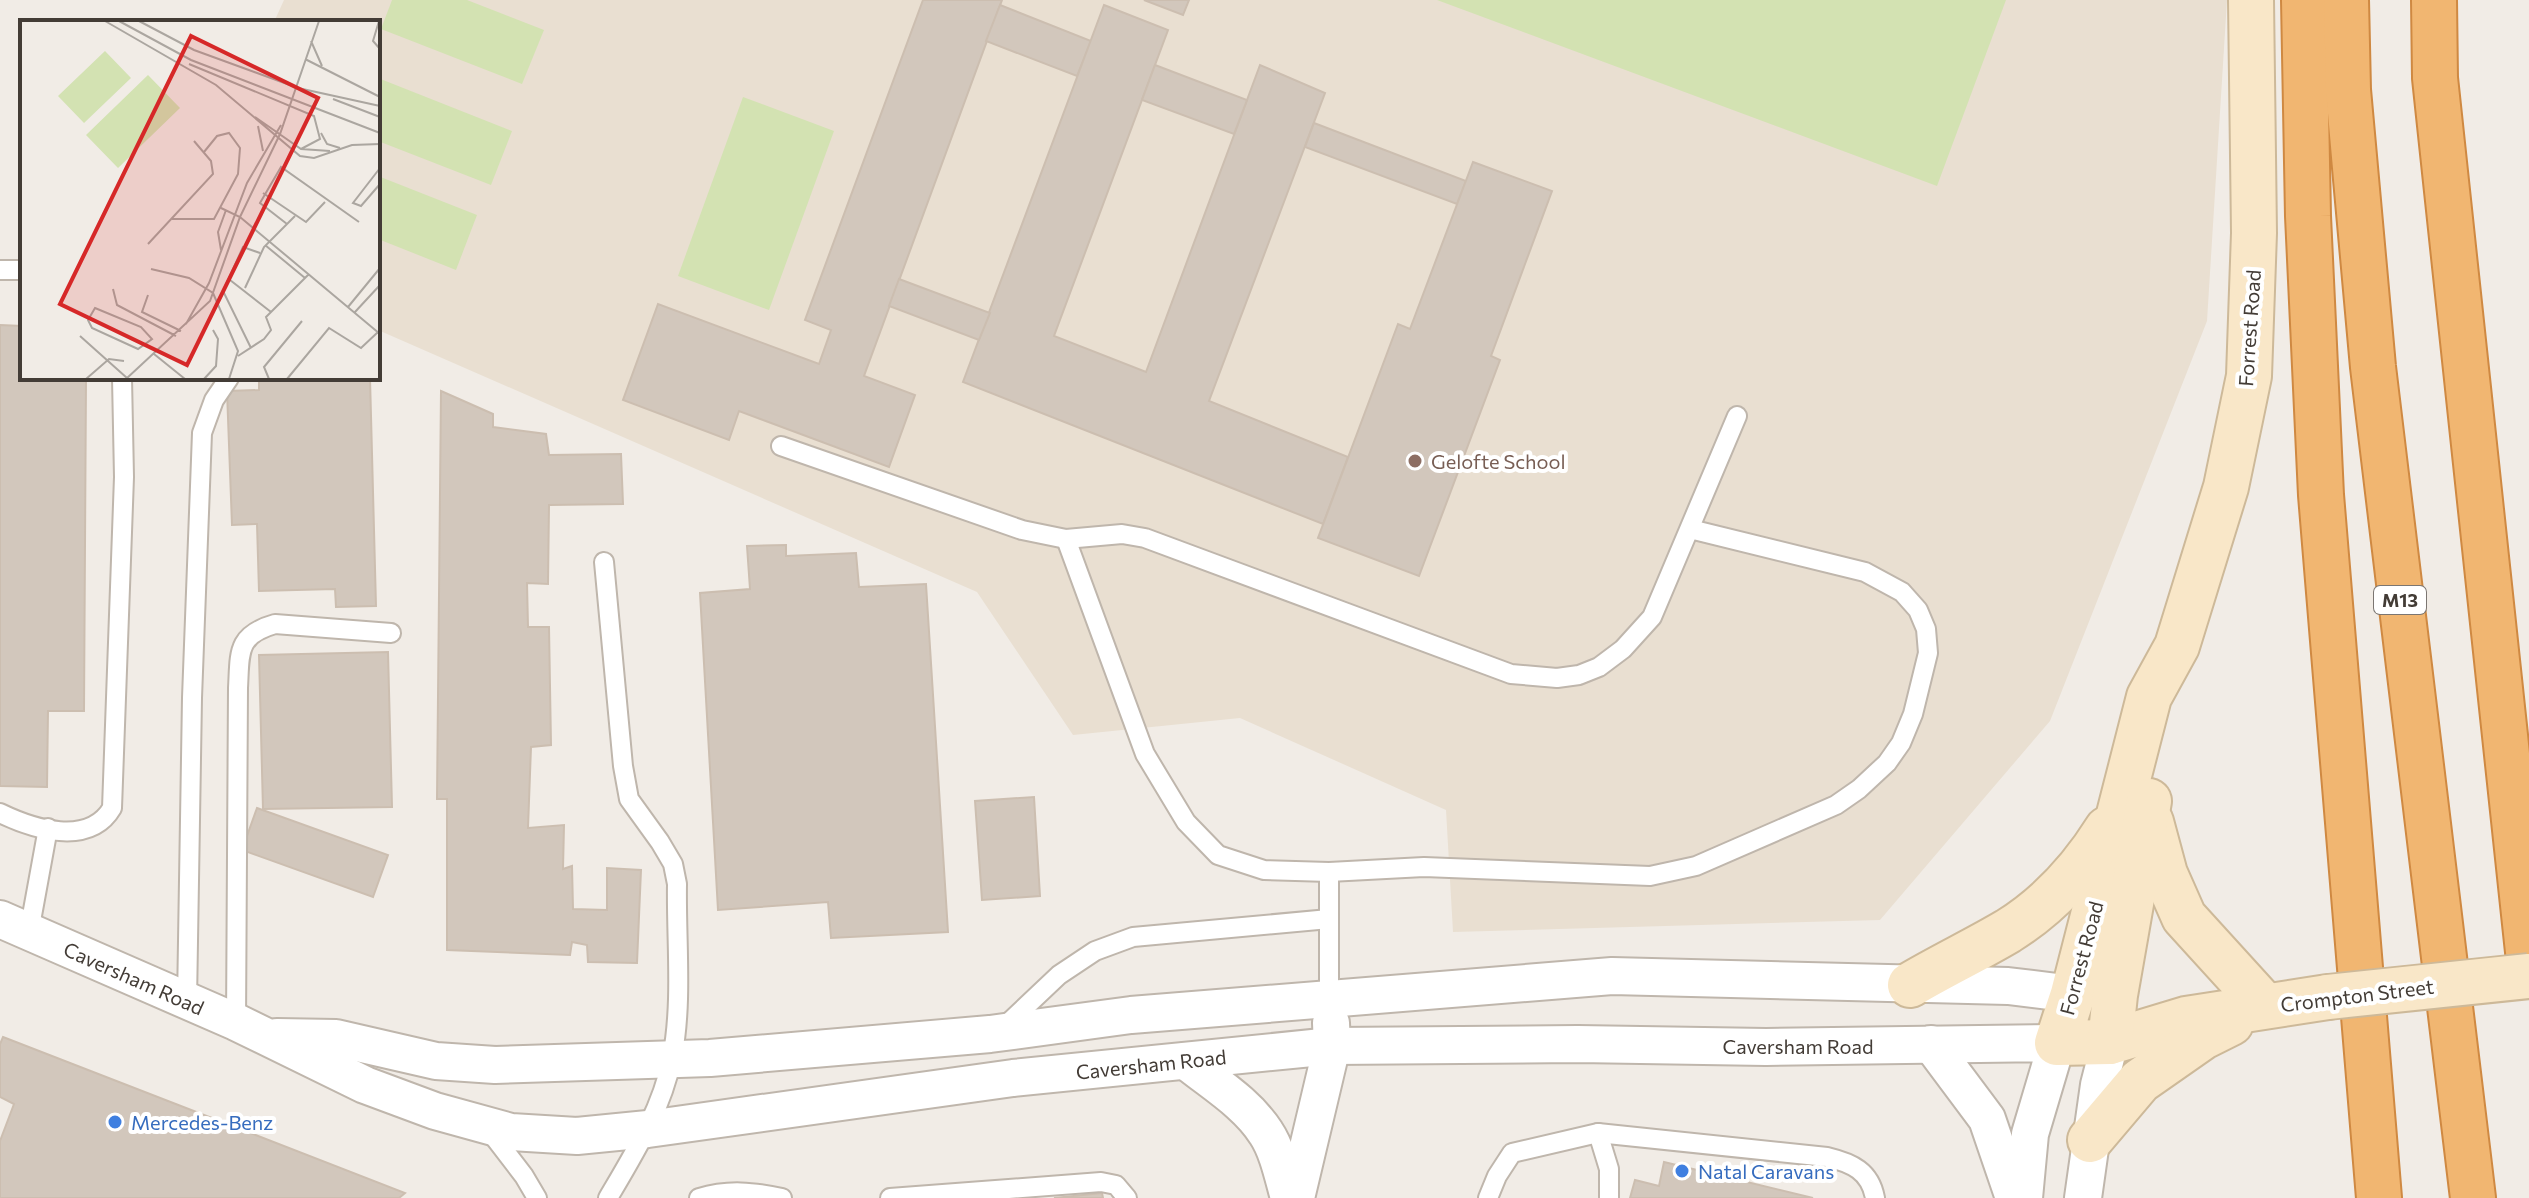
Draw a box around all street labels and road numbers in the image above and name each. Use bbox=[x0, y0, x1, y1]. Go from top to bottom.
street label: Forrest Road bbox=[2233, 269, 2265, 387]
road number: M13 bbox=[2374, 586, 2426, 614]
street label: Forrest Road bbox=[2054, 898, 2108, 1018]
street label: Caversham Road bbox=[60, 936, 208, 1020]
street label: Crompton Street bbox=[2279, 974, 2435, 1016]
street label: Caversham Road bbox=[1722, 1034, 1874, 1058]
street label: Caversham Road bbox=[1075, 1044, 1227, 1084]

